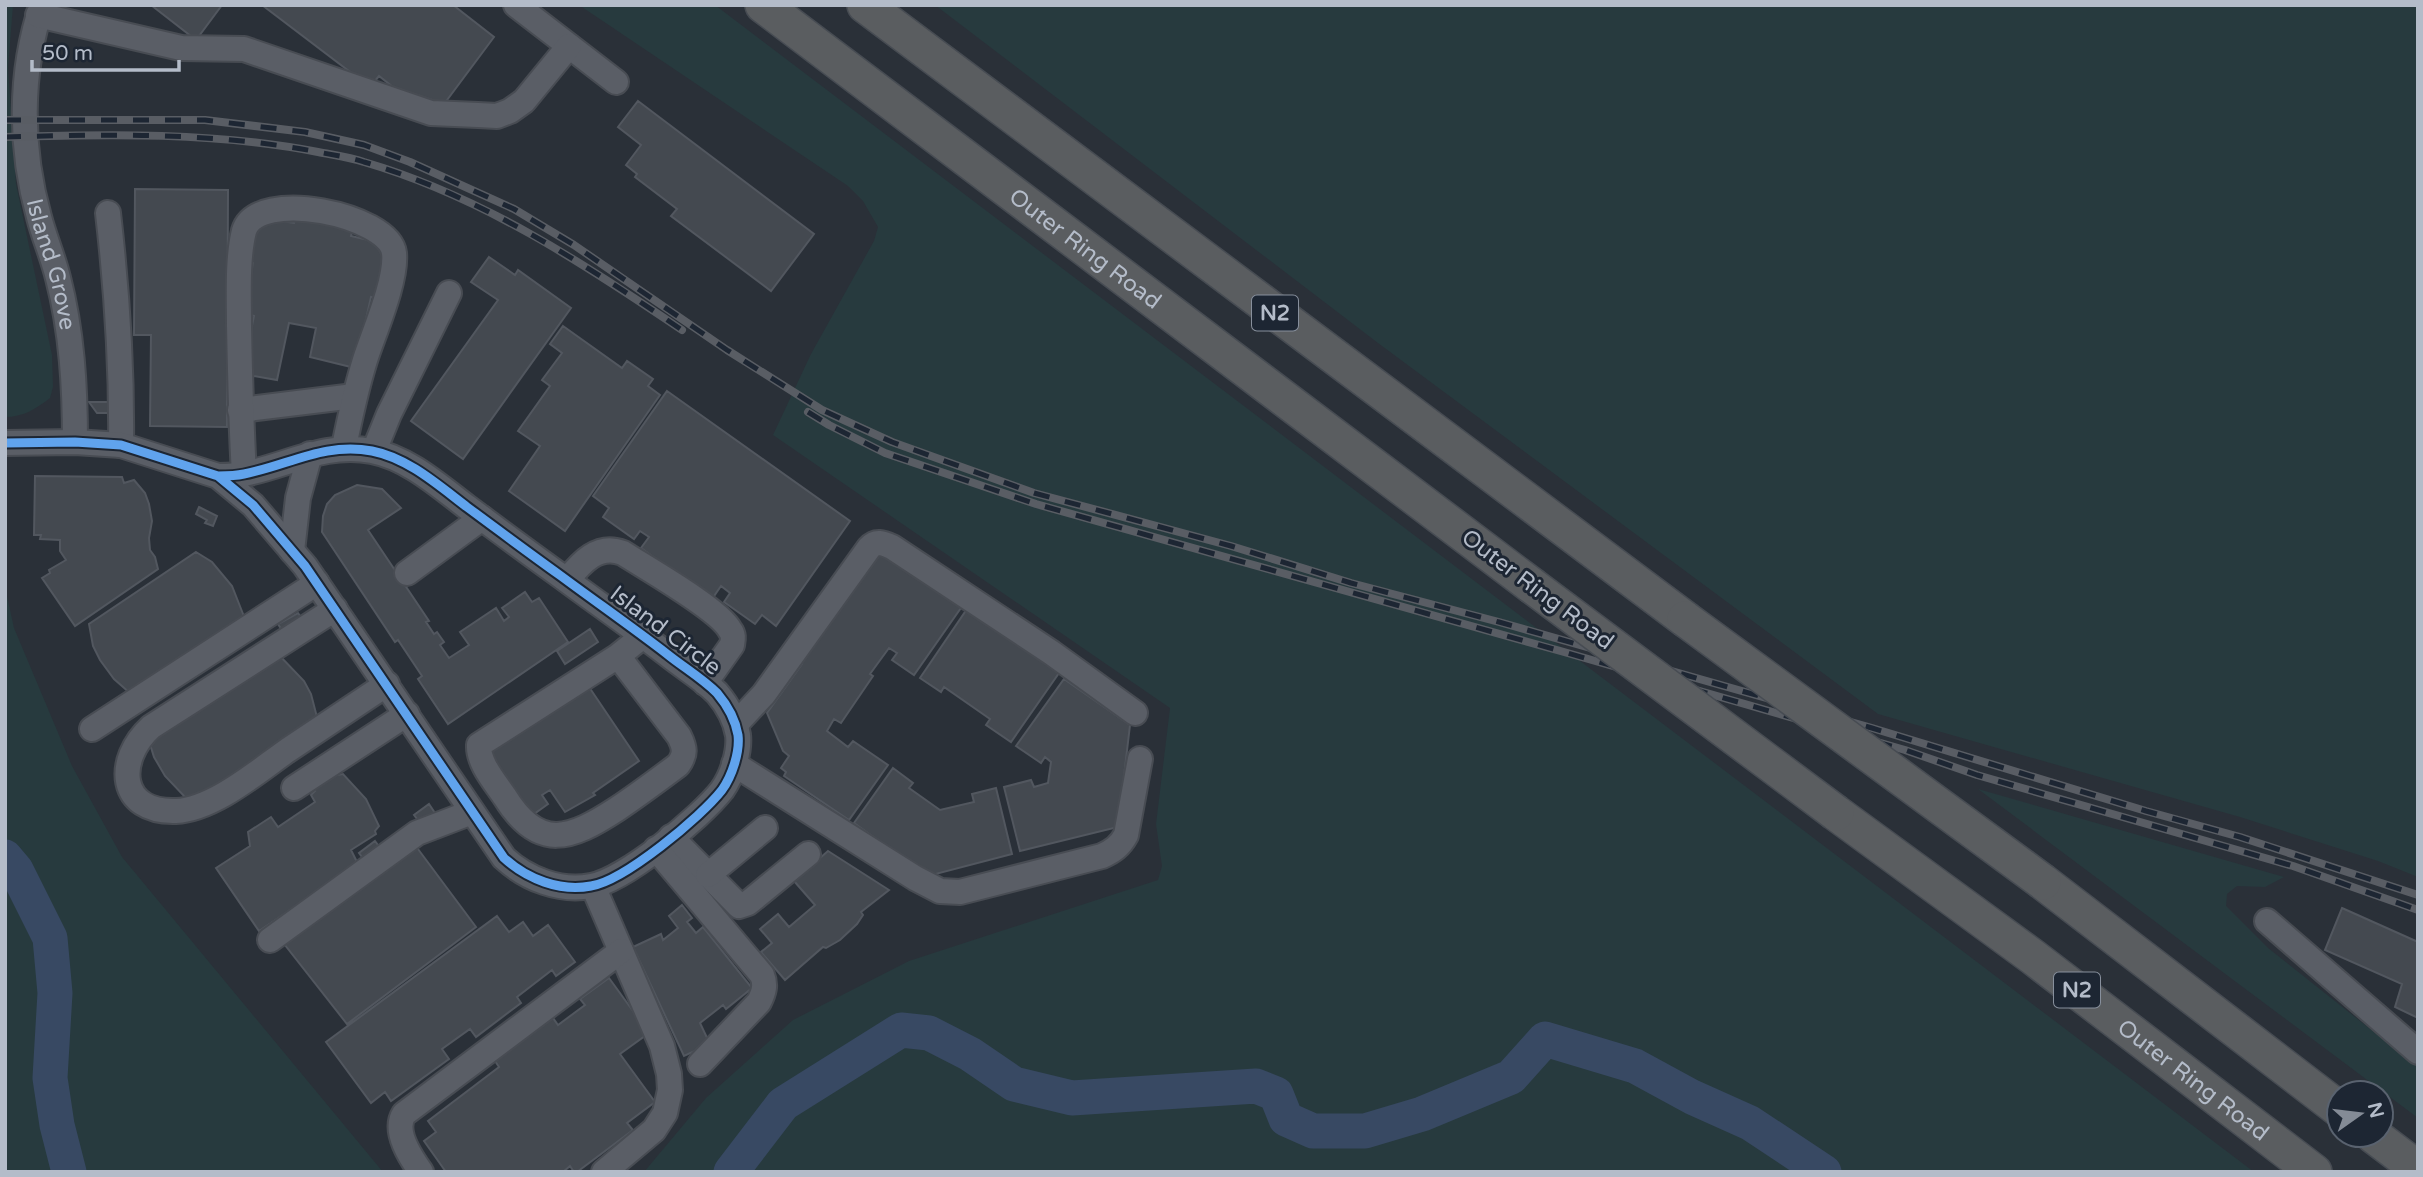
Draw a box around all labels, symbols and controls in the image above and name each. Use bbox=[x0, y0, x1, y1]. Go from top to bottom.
scale bar bbox=[32, 28, 178, 72]
text: 50 m bbox=[42, 41, 93, 66]
street label: Outer Ring Road bbox=[1003, 183, 1166, 316]
street label: Island Grove bbox=[20, 196, 81, 332]
road number: N2 bbox=[1252, 296, 1298, 330]
street label: Outer Ring Road bbox=[1456, 523, 1619, 656]
street label: Island Circle bbox=[604, 580, 726, 682]
road number: N2 bbox=[2054, 972, 2100, 1007]
street label: Outer Ring Road bbox=[2111, 1014, 2274, 1147]
north arrow bbox=[2325, 1079, 2395, 1149]
text: N bbox=[2363, 1100, 2388, 1120]

